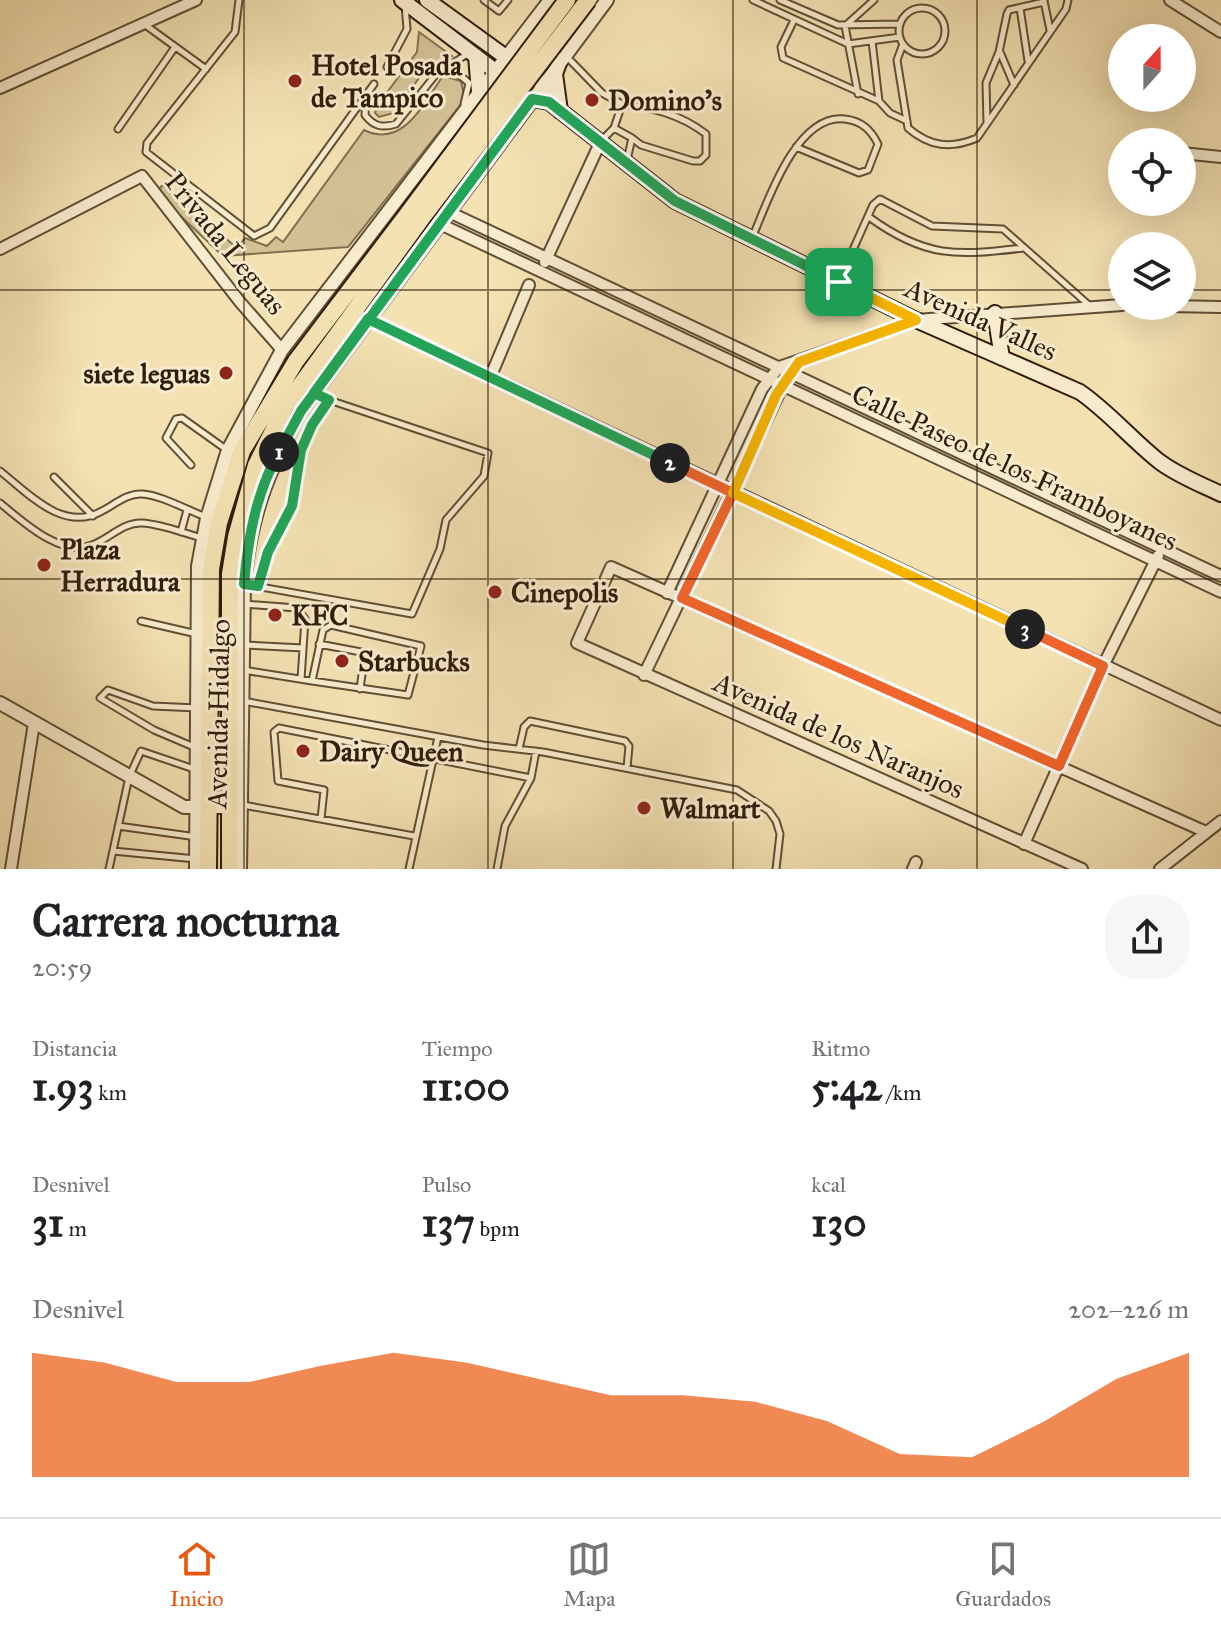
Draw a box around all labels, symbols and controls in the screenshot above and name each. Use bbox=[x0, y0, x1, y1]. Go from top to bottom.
north arrow bbox=[1108, 24, 1196, 112]
map controls bbox=[1108, 24, 1196, 320]
place label: Hotel Posada de Tampico bbox=[311, 48, 463, 115]
marker: Hotel Posada de Tampico bbox=[286, 72, 304, 90]
place label: Domino's bbox=[608, 83, 722, 118]
marker: Domino's bbox=[583, 91, 601, 109]
button: locate bbox=[1108, 128, 1196, 216]
street label: Privada Leguas bbox=[157, 165, 294, 322]
button: layers bbox=[1108, 232, 1196, 320]
pin bbox=[805, 248, 873, 316]
icon: arrive bbox=[817, 260, 861, 304]
street label: Avenida Valles bbox=[898, 270, 1062, 369]
place label: siete leguas bbox=[83, 356, 210, 391]
marker: siete leguas bbox=[217, 364, 235, 382]
street label: Calle Paseo de los Framboyanes bbox=[846, 376, 1183, 559]
pin: 1 bbox=[259, 432, 299, 472]
text: 1 bbox=[275, 438, 283, 465]
pin: 2 bbox=[650, 443, 690, 483]
text: 2 bbox=[665, 449, 675, 476]
place label: Plaza Herradura bbox=[60, 532, 181, 599]
marker: Plaza Herradura bbox=[35, 556, 53, 574]
place label: Cinepolis bbox=[511, 575, 618, 610]
marker: Cinepolis bbox=[486, 583, 504, 601]
place label: KFC bbox=[291, 598, 348, 633]
marker: KFC bbox=[266, 606, 284, 624]
pin: 3 bbox=[1005, 609, 1045, 649]
text: 3 bbox=[1021, 615, 1029, 642]
street label: Avenida Hidalgo bbox=[199, 619, 238, 810]
place label: Starbucks bbox=[358, 644, 470, 679]
marker: Starbucks bbox=[333, 652, 351, 670]
street label: Avenida de los Naranjos bbox=[707, 664, 970, 806]
place label: Dairy Queen bbox=[319, 734, 463, 769]
marker: Dairy Queen bbox=[294, 742, 312, 760]
place label: Walmart bbox=[660, 791, 760, 826]
marker: Walmart bbox=[635, 799, 653, 817]
text: Carrera nocturna bbox=[32, 894, 339, 948]
button: share bbox=[1105, 895, 1189, 979]
text: 20:59 bbox=[32, 951, 93, 983]
text: Distancia bbox=[32, 1035, 117, 1062]
text: Tiempo bbox=[422, 1035, 493, 1062]
text: Ritmo bbox=[811, 1035, 870, 1062]
text: 1.93 bbox=[32, 1062, 94, 1111]
text: 11:00 bbox=[422, 1062, 510, 1111]
text: 5:42 bbox=[811, 1062, 882, 1111]
text: km bbox=[94, 1079, 127, 1106]
text: /km bbox=[882, 1079, 921, 1106]
text: Desnivel bbox=[32, 1171, 110, 1198]
text: Pulso bbox=[422, 1171, 471, 1198]
text: kcal bbox=[811, 1171, 846, 1198]
text: 31 bbox=[32, 1198, 64, 1247]
text: 137 bbox=[422, 1198, 475, 1247]
text: 130 bbox=[811, 1198, 866, 1247]
text: m bbox=[64, 1215, 87, 1242]
text: bpm bbox=[475, 1215, 520, 1242]
text: Desnivel bbox=[32, 1293, 124, 1325]
text: 202–226 m bbox=[1068, 1293, 1189, 1325]
tab: Inicio bbox=[170, 1537, 224, 1612]
tab: Mapa bbox=[563, 1537, 616, 1612]
tab: Guardados bbox=[955, 1537, 1051, 1612]

